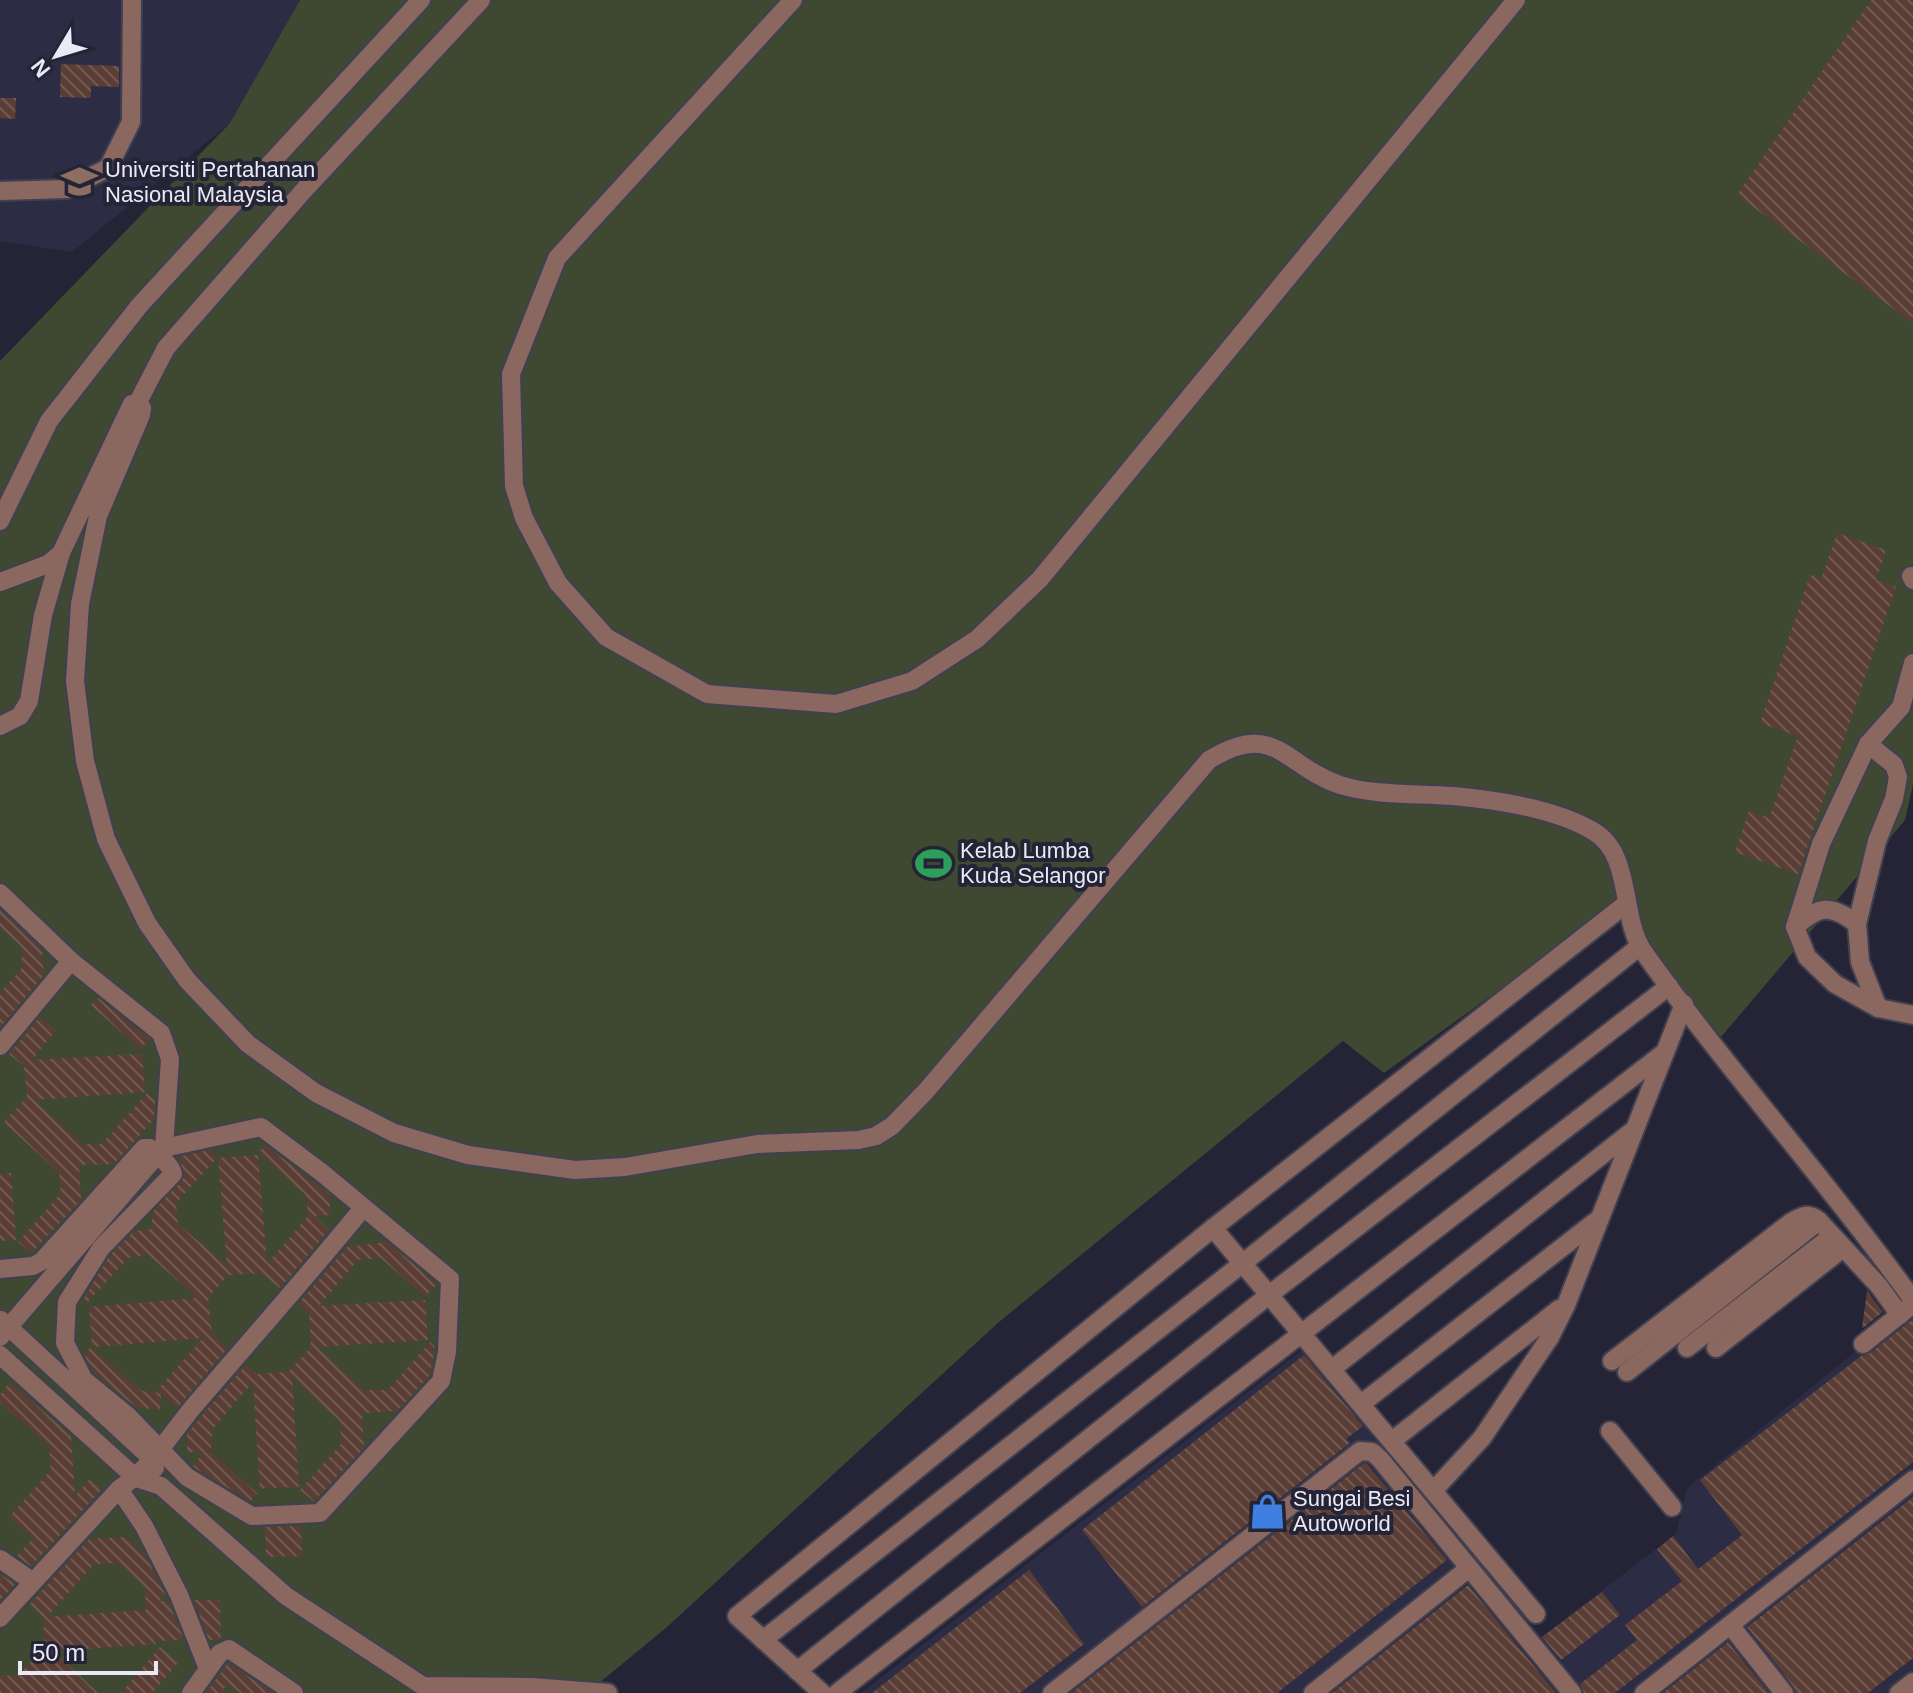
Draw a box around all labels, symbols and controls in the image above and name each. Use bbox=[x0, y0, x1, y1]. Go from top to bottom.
north arrow bbox=[16, 16, 96, 96]
text: N bbox=[26, 54, 55, 82]
place label: Universiti Pertahanan Nasional Malaysia bbox=[105, 157, 315, 207]
school or university icon: Universiti Pertahanan Nasional Malaysia bbox=[60, 163, 98, 201]
place label: Kelab Lumba Kuda Selangor bbox=[960, 838, 1106, 888]
sports icon: Kelab Lumba Kuda Selangor bbox=[915, 844, 953, 882]
place label: Sungai Besi Autoworld bbox=[1293, 1486, 1410, 1536]
shop icon: Sungai Besi Autoworld bbox=[1248, 1492, 1286, 1530]
scale bar bbox=[20, 1625, 156, 1675]
text: 50 m bbox=[32, 1639, 85, 1666]

